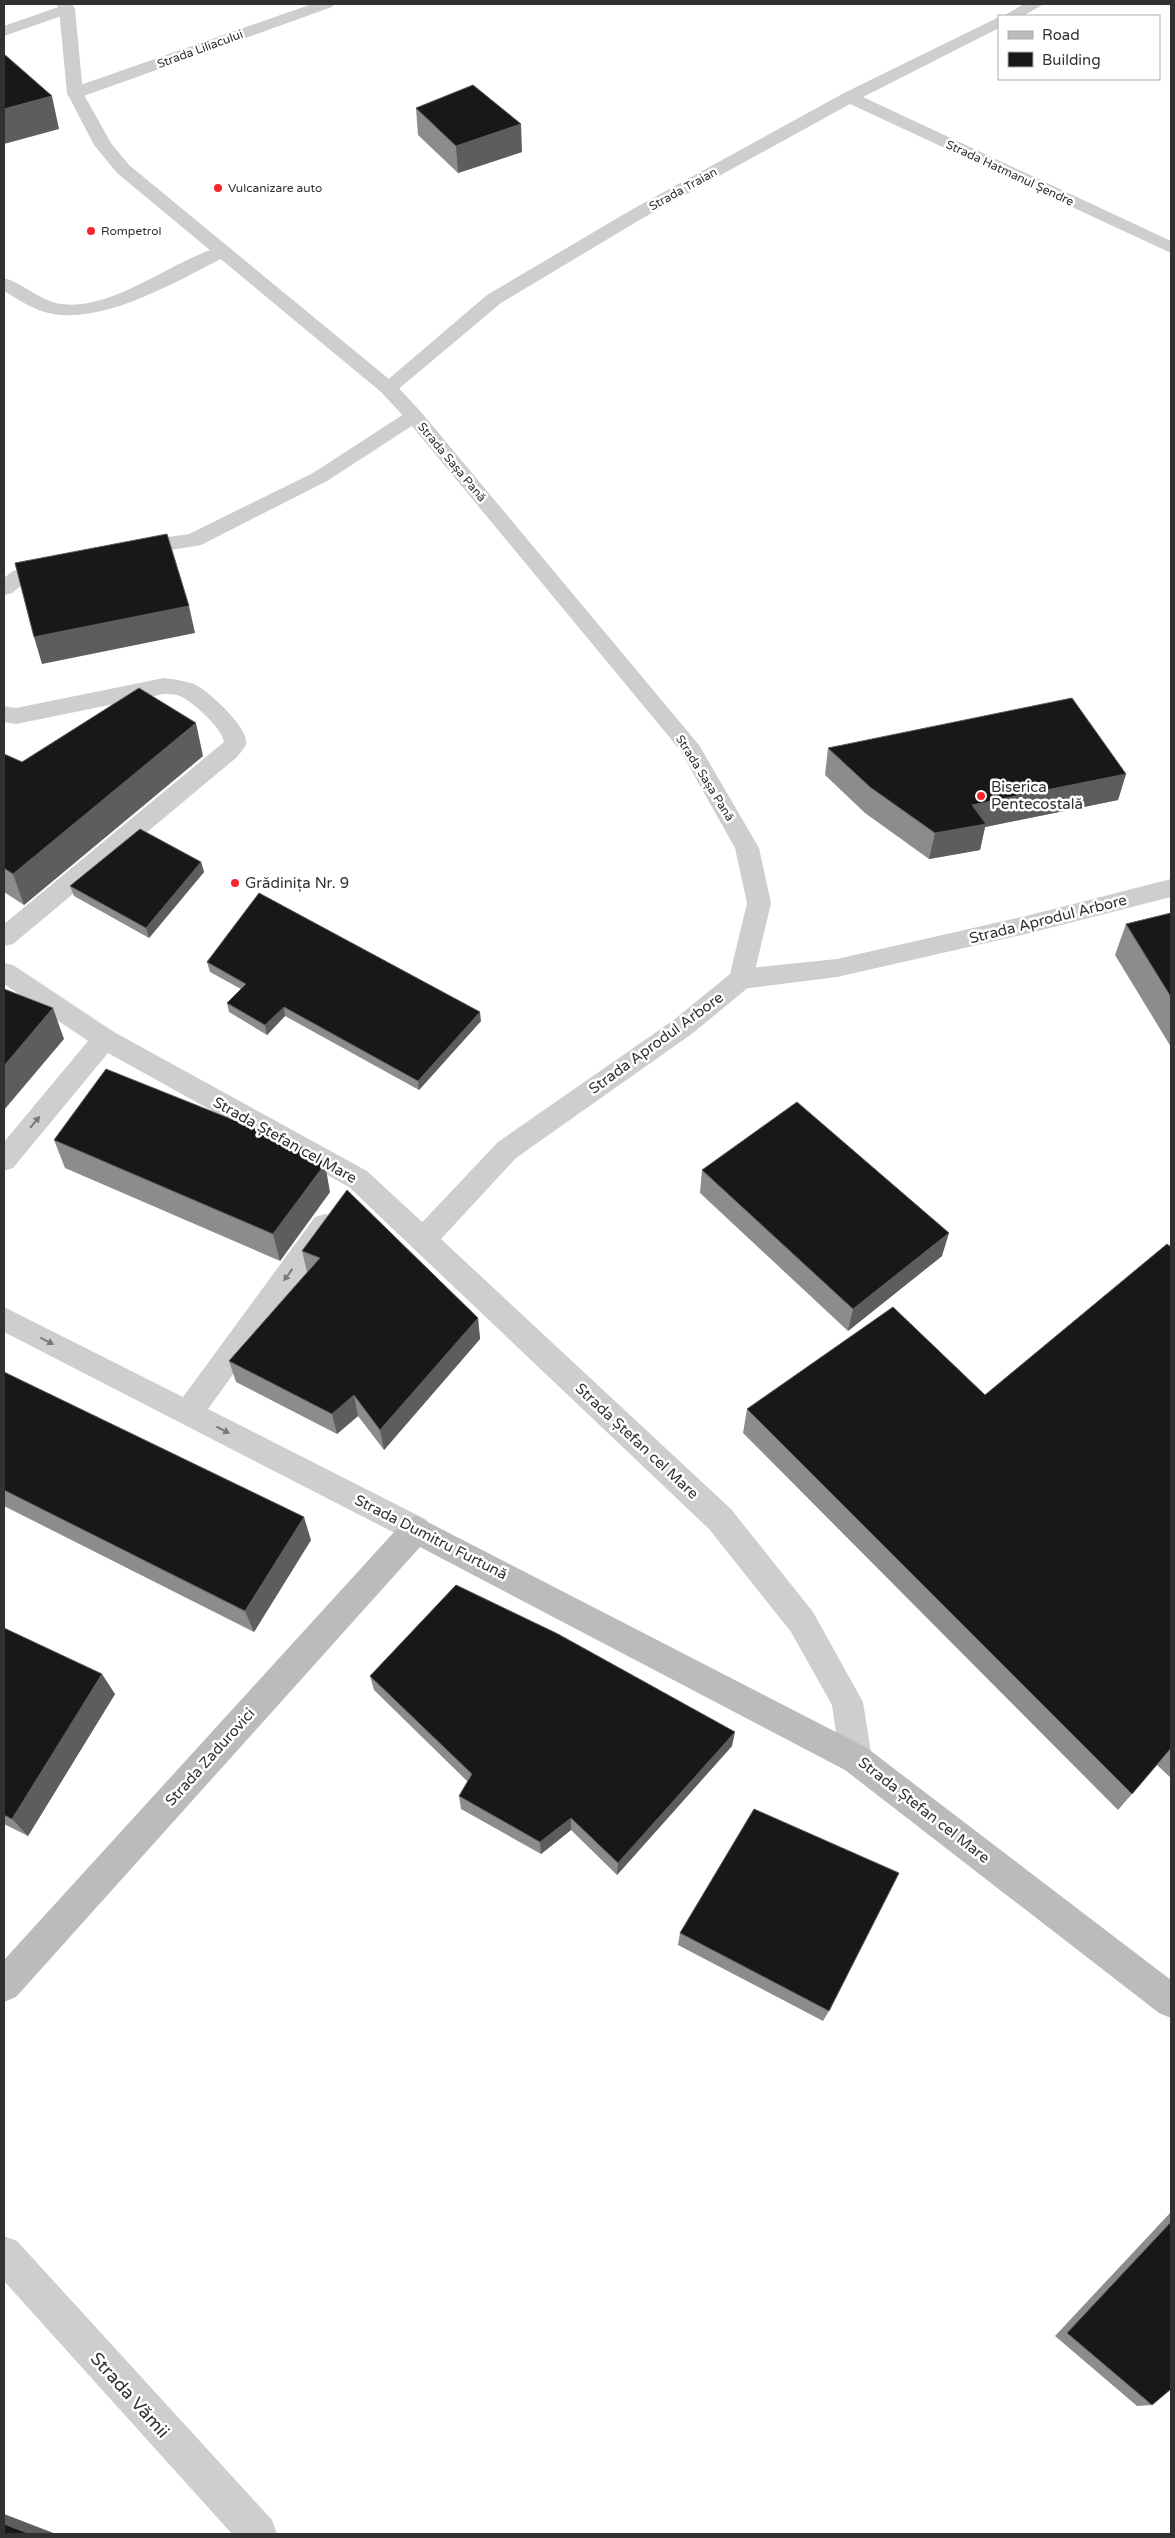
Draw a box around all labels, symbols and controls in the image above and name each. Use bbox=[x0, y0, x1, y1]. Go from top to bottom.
legend bbox=[998, 15, 1160, 80]
text: Road bbox=[1042, 26, 1080, 44]
street label: Strada Liliacului bbox=[155, 27, 245, 71]
text: Building bbox=[1042, 51, 1101, 69]
street label: Strada Hatmanul Șendre bbox=[944, 137, 1076, 209]
street label: Strada Traian bbox=[647, 165, 719, 213]
place label: Vulcanizare auto bbox=[228, 181, 322, 195]
marker: Vulcanizare auto bbox=[212, 182, 224, 194]
place label: Rompetrol bbox=[101, 224, 162, 238]
marker: Rompetrol bbox=[85, 225, 97, 237]
street label: Strada Sașa Pană bbox=[415, 420, 489, 504]
street label: Strada Sașa Pană bbox=[673, 732, 737, 824]
place label: Biserica Pentecostală bbox=[991, 778, 1083, 813]
marker: Biserica Pentecostală bbox=[975, 790, 987, 802]
place label: Grădinița Nr. 9 bbox=[245, 874, 349, 892]
marker: Grădinița Nr. 9 bbox=[229, 877, 241, 889]
street label: Strada Aprodul Arbore bbox=[967, 891, 1129, 947]
street label: Strada Aprodul Arbore bbox=[585, 988, 727, 1098]
street label: Strada Ștefan cel Mare bbox=[210, 1093, 360, 1187]
one-way arrow bbox=[30, 1116, 41, 1129]
one-way arrow bbox=[283, 1268, 293, 1282]
one-way arrow bbox=[40, 1337, 54, 1345]
street label: Strada Ștefan cel Mare bbox=[572, 1379, 702, 1503]
one-way arrow bbox=[216, 1426, 231, 1434]
street label: Strada Dumitru Furtună bbox=[352, 1491, 510, 1583]
street label: Strada Zadurovici bbox=[161, 1704, 259, 1810]
street label: Strada Ștefan cel Mare bbox=[855, 1753, 993, 1867]
street label: Strada Vămii bbox=[86, 2348, 174, 2442]

